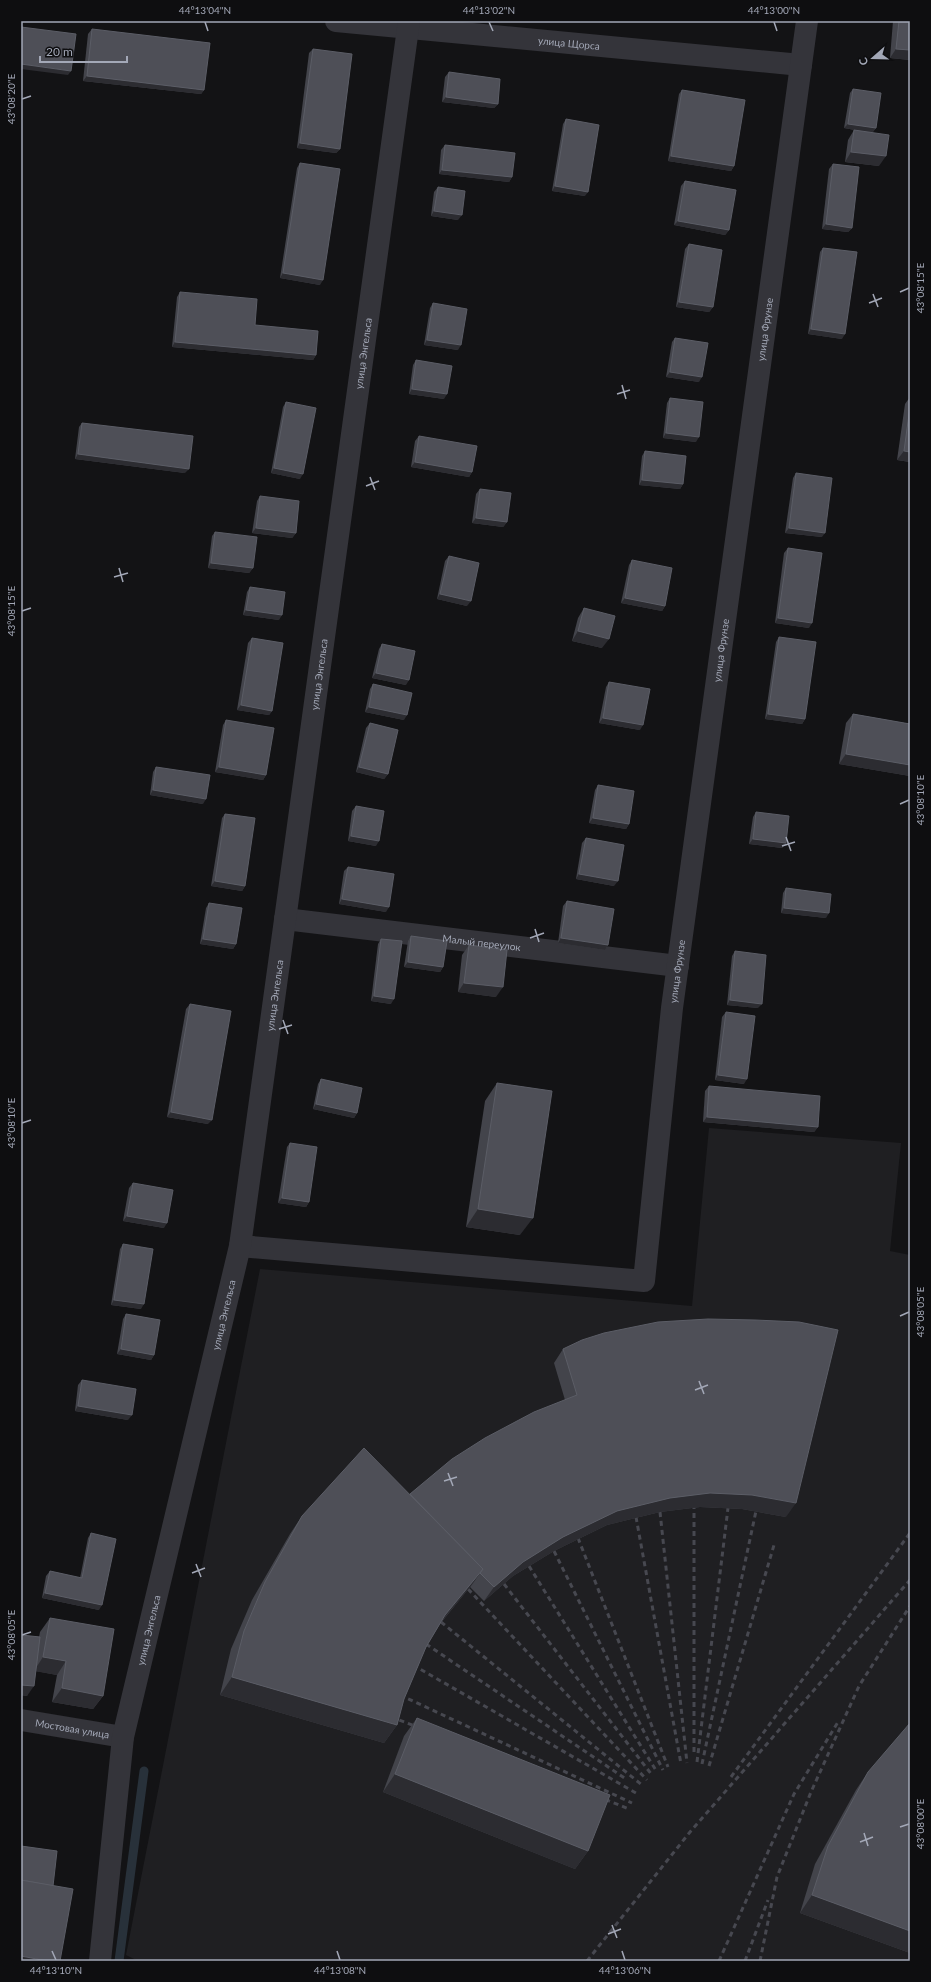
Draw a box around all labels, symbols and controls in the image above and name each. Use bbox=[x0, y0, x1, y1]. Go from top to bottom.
text: 44°13'04"N bbox=[179, 4, 231, 16]
text: 44°13'02"N bbox=[463, 4, 515, 16]
text: 44°13'00"N bbox=[748, 4, 800, 16]
street label: улица Щорса bbox=[538, 34, 600, 52]
scale bar bbox=[40, 38, 127, 64]
north arrow bbox=[853, 38, 893, 78]
text: 20 m bbox=[46, 44, 73, 59]
text: С bbox=[856, 55, 870, 67]
text: 43°08'20"E bbox=[5, 74, 17, 124]
text: 43°08'15"E bbox=[914, 263, 926, 313]
street label: улица Фрунзе bbox=[755, 297, 775, 362]
street label: улица Энгельса bbox=[352, 317, 374, 390]
text: 43°08'15"E bbox=[5, 586, 17, 636]
street label: улица Фрунзе bbox=[711, 618, 731, 683]
street label: улица Энгельса bbox=[308, 638, 330, 711]
text: 43°08'10"E bbox=[914, 775, 926, 825]
street label: Малый переулок bbox=[442, 932, 522, 953]
street label: улица Фрунзе bbox=[667, 939, 687, 1004]
street label: улица Энгельса bbox=[264, 959, 285, 1032]
text: 43°08'10"E bbox=[5, 1098, 17, 1148]
street label: улица Энгельса bbox=[209, 1279, 238, 1351]
text: 43°08'05"E bbox=[914, 1287, 926, 1337]
street label: улица Энгельса bbox=[134, 1594, 163, 1666]
text: 43°08'05"E bbox=[5, 1610, 17, 1660]
street label: Мостовая улица bbox=[34, 1716, 110, 1741]
text: 43°08'00"E bbox=[914, 1799, 926, 1849]
text: 44°13'10"N bbox=[30, 1964, 82, 1976]
text: 44°13'08"N bbox=[314, 1964, 366, 1976]
text: 44°13'06"N bbox=[599, 1964, 651, 1976]

